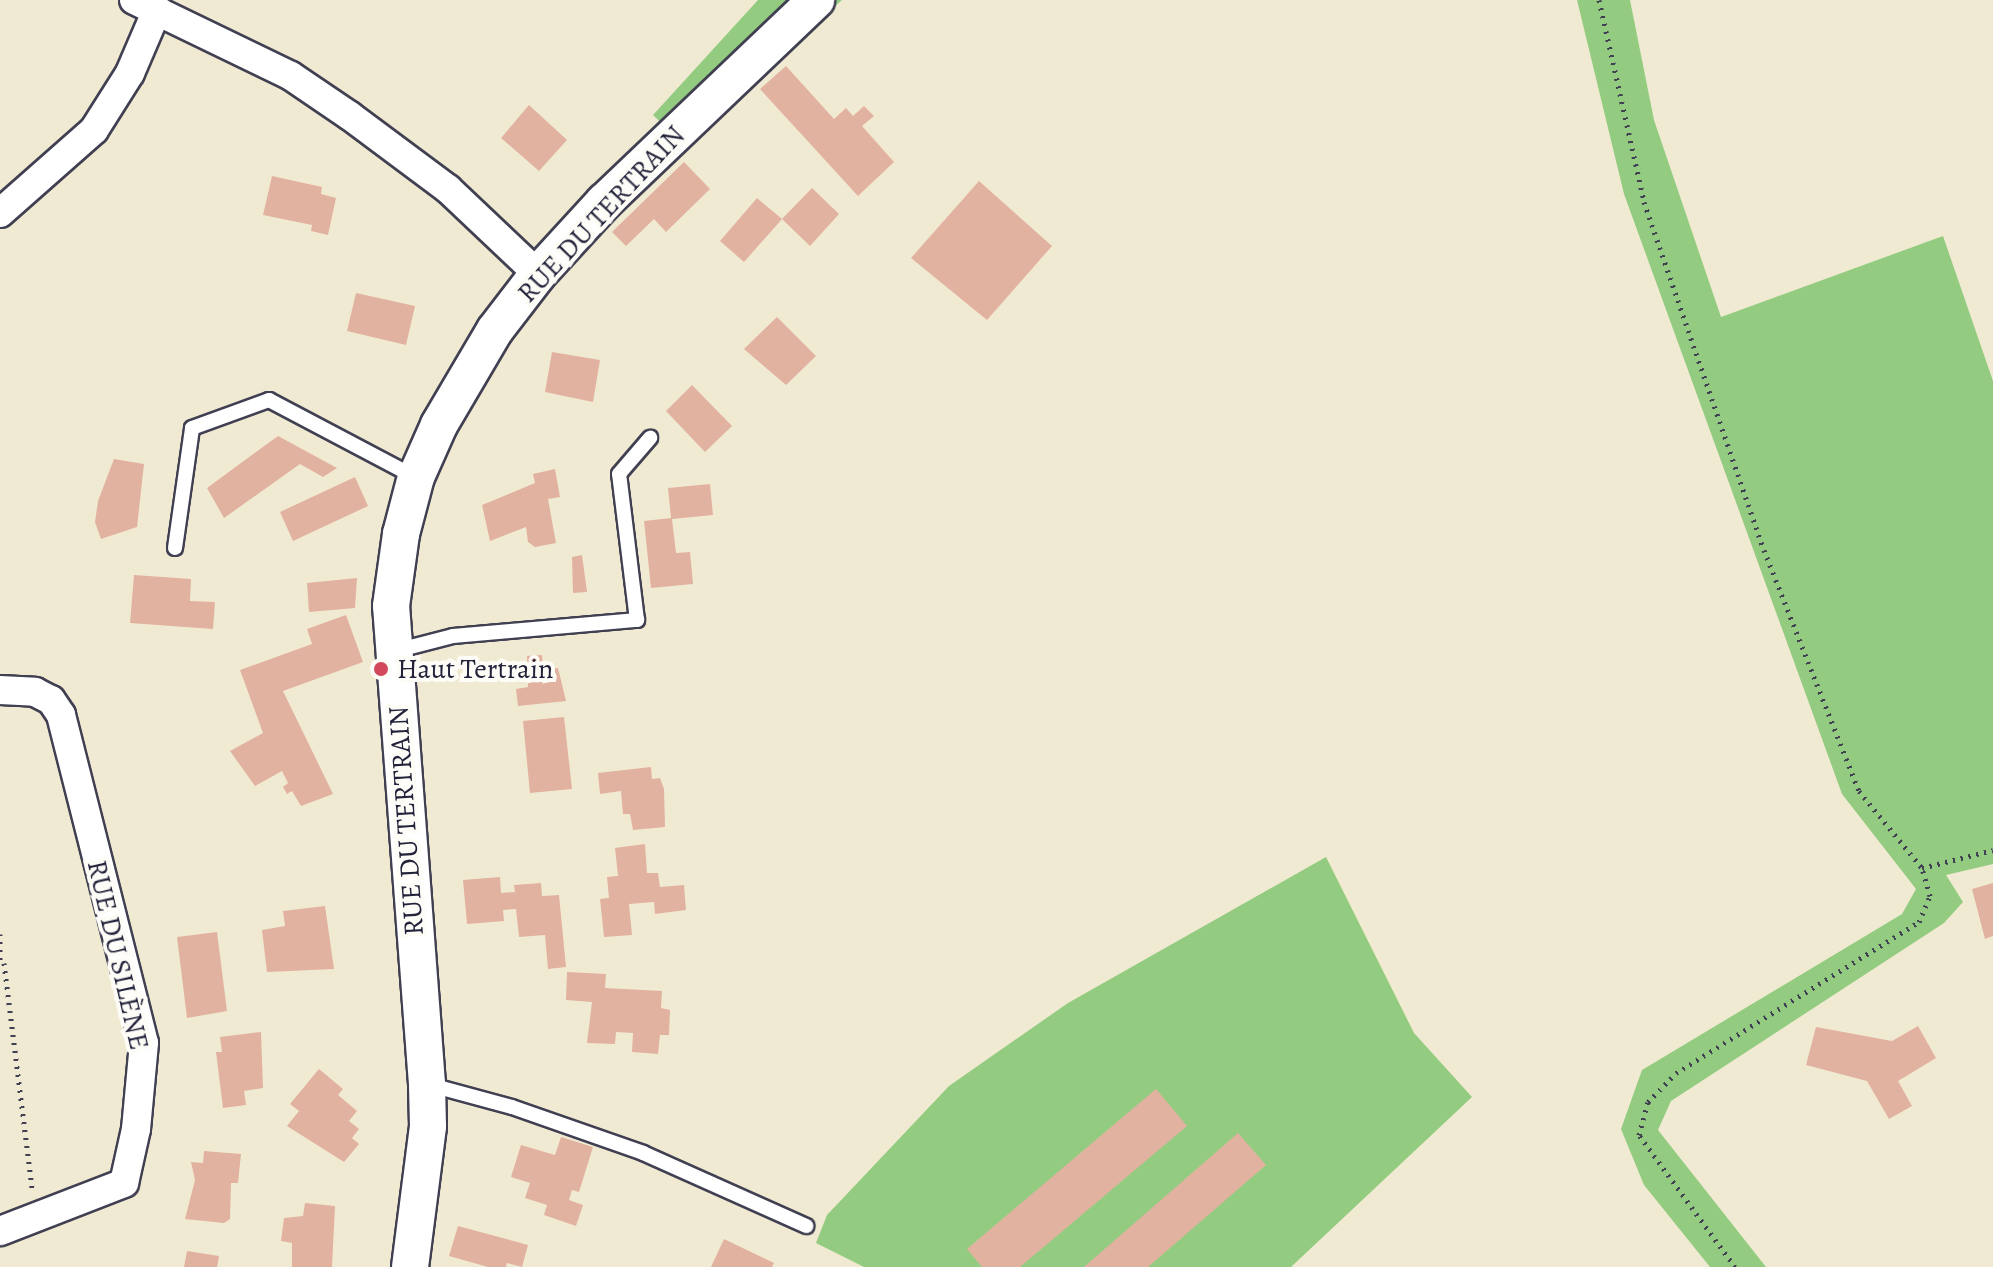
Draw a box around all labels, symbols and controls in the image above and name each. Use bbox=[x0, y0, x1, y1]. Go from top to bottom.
street label: RUE DU TERTRAIN bbox=[510, 118, 692, 310]
place label: Haut Tertrain bbox=[397, 652, 553, 686]
marker: Haut Tertrain bbox=[372, 660, 390, 678]
street label: RUE DU TERTRAIN bbox=[381, 705, 431, 937]
street label: RUE DU SILÈNE bbox=[80, 857, 156, 1053]

